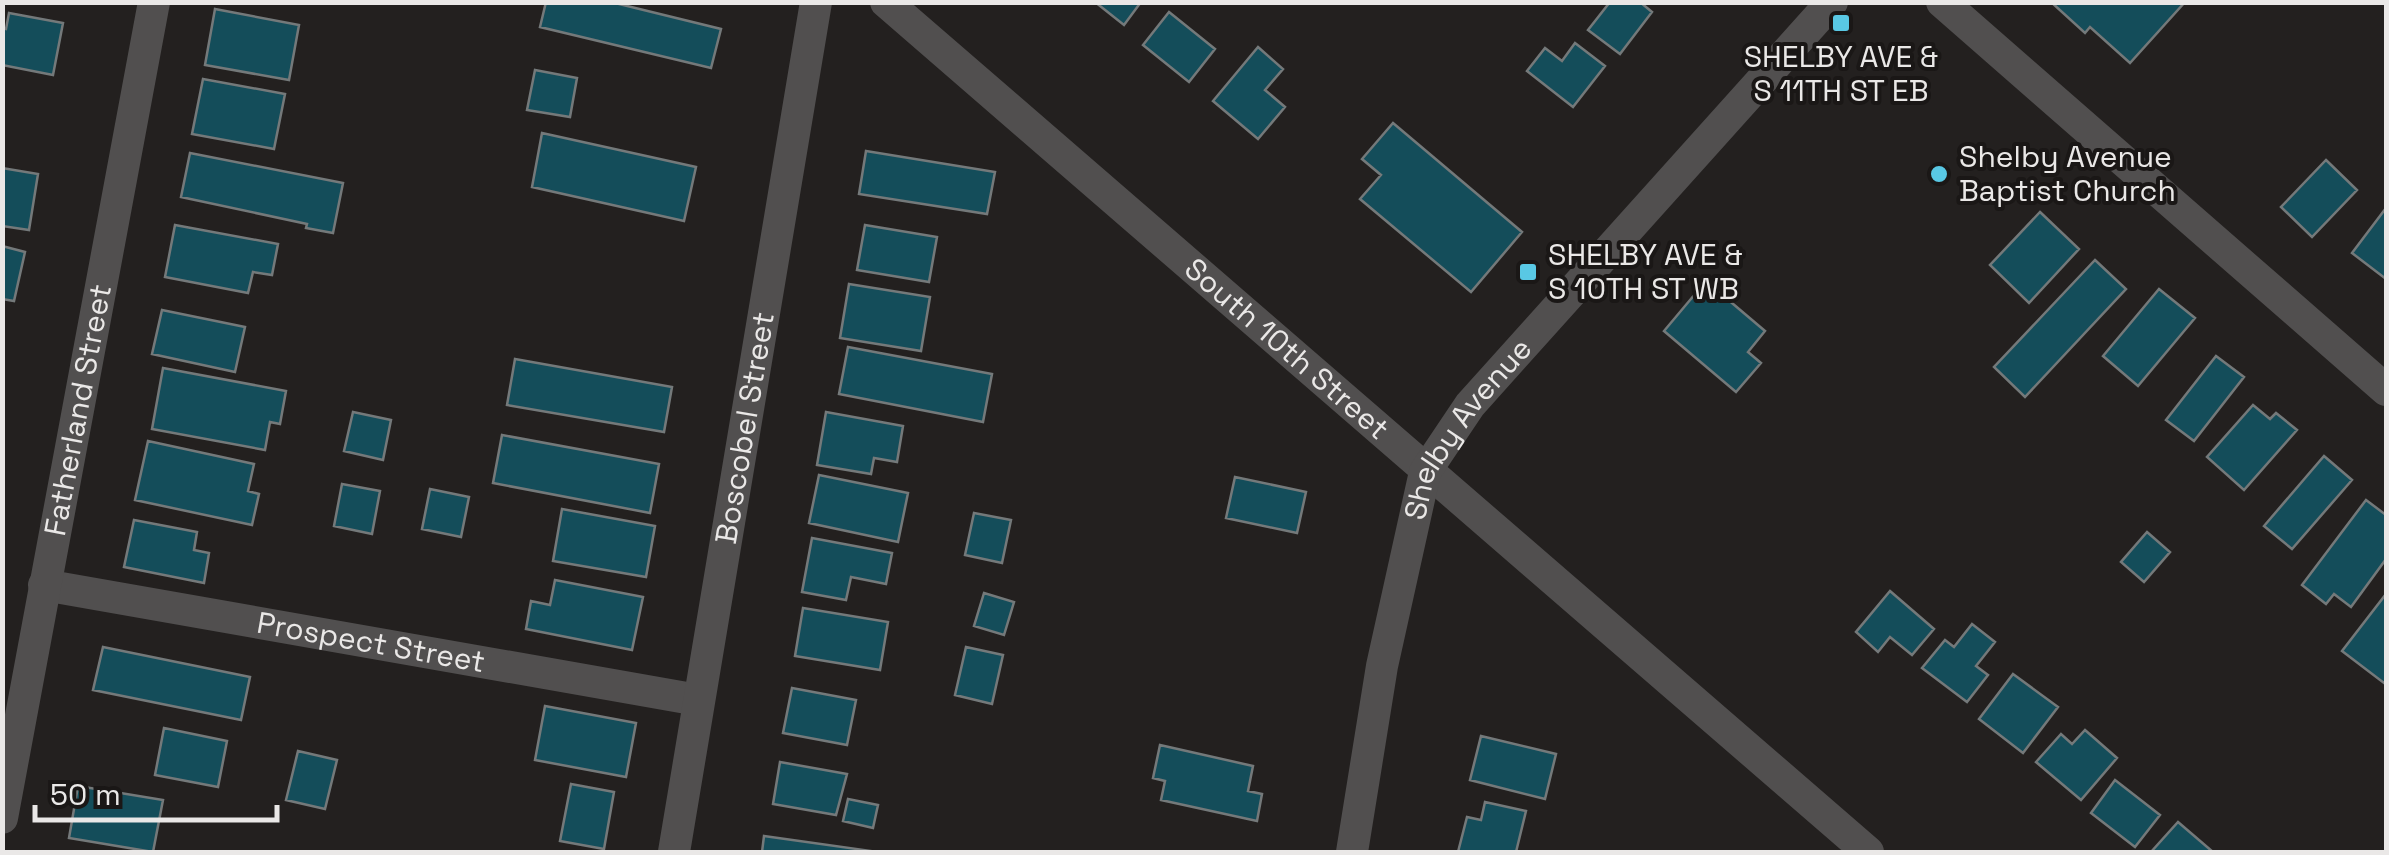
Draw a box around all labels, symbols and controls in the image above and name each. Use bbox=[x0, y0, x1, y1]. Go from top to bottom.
marker: SHELBY AVE & S 11TH ST EB bbox=[1830, 12, 1852, 34]
place label: SHELBY AVE & S 11TH ST EB bbox=[1744, 37, 1938, 110]
place label: Shelby Avenue Baptist Church bbox=[1959, 137, 2176, 210]
marker: Shelby Avenue Baptist Church bbox=[1928, 163, 1950, 185]
place label: SHELBY AVE & S 10TH ST WB bbox=[1548, 235, 1743, 308]
street label: South 10th Street bbox=[1177, 249, 1398, 448]
marker: SHELBY AVE & S 10TH ST WB bbox=[1517, 261, 1539, 283]
street label: Fatherland Street bbox=[35, 281, 120, 539]
street label: Boscobel Street bbox=[706, 309, 783, 547]
street label: Shelby Avenue bbox=[1395, 329, 1540, 524]
street label: Prospect Street bbox=[254, 603, 488, 681]
scale bar bbox=[35, 760, 278, 822]
text: 50 m bbox=[50, 775, 121, 814]

